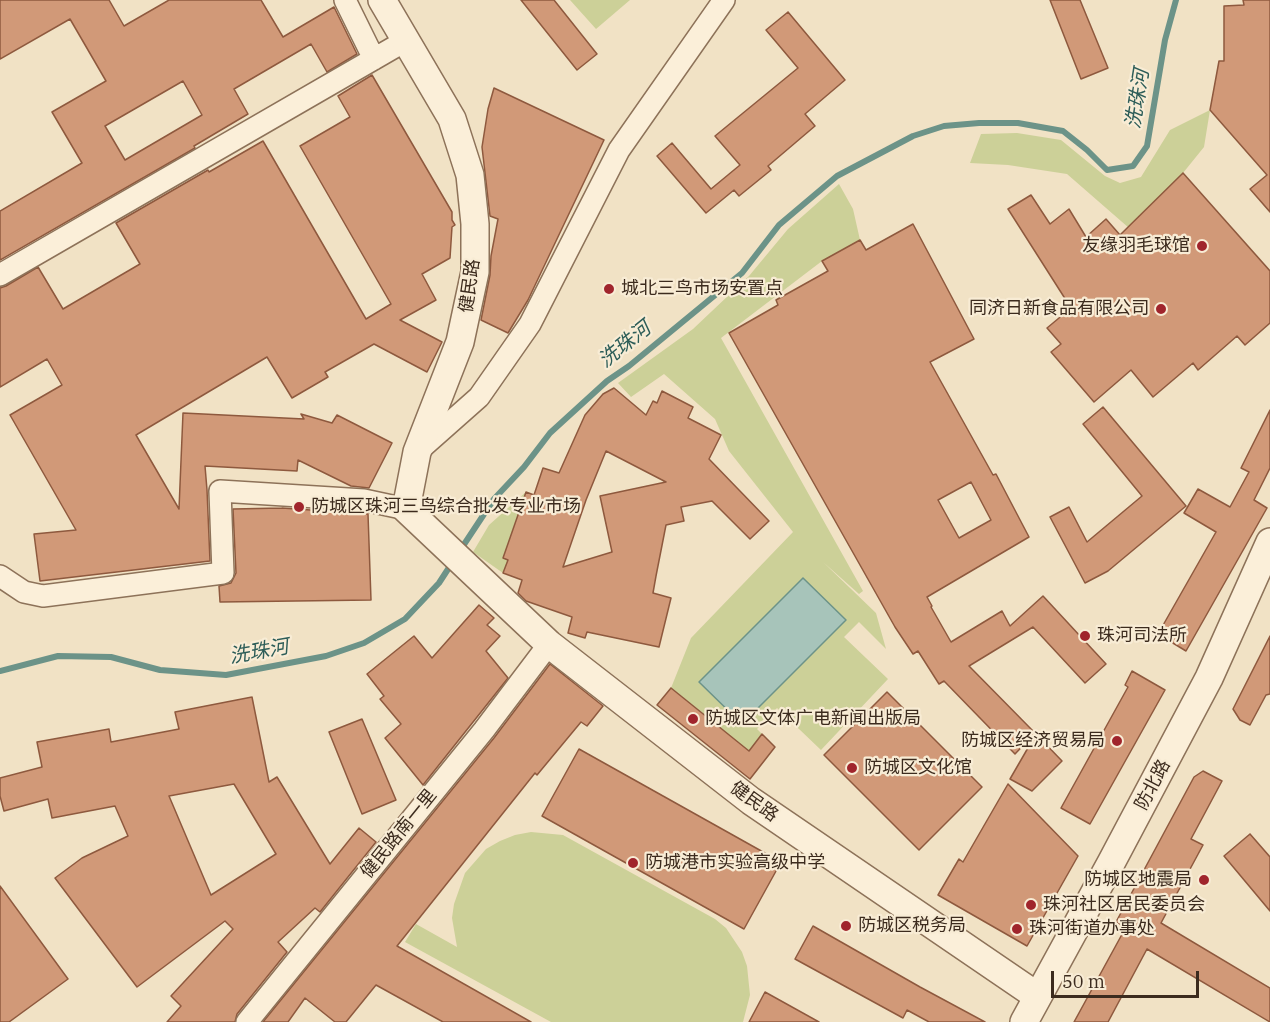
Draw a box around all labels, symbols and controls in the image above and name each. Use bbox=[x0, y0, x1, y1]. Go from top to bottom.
water label: 洗珠河 bbox=[1121, 67, 1155, 131]
place label: 友缘羽毛球馆 bbox=[1082, 235, 1190, 257]
marker: 友缘羽毛球馆 bbox=[1195, 239, 1209, 253]
street label: 健民路 bbox=[456, 258, 484, 314]
place label: 城北三鸟市场安置点 bbox=[621, 278, 783, 300]
marker: 城北三鸟市场安置点 bbox=[602, 282, 616, 296]
place label: 同济日新食品有限公司 bbox=[969, 298, 1149, 320]
marker: 同济日新食品有限公司 bbox=[1154, 302, 1168, 316]
water label: 洗珠河 bbox=[594, 317, 656, 373]
place label: 防城区珠河三鸟综合批发专业市场 bbox=[311, 496, 581, 518]
marker: 防城区珠河三鸟综合批发专业市场 bbox=[292, 500, 306, 514]
place label: 珠河司法所 bbox=[1097, 625, 1187, 647]
marker: 珠河司法所 bbox=[1078, 629, 1092, 643]
water label: 洗珠河 bbox=[227, 635, 291, 669]
place label: 防城区文体广电新闻出版局 bbox=[705, 708, 921, 730]
marker: 防城区文体广电新闻出版局 bbox=[686, 712, 700, 726]
place label: 防城区经济贸易局 bbox=[961, 730, 1105, 752]
marker: 防城区经济贸易局 bbox=[1110, 734, 1124, 748]
street label: 防北路 bbox=[1131, 756, 1175, 814]
place label: 防城区文化馆 bbox=[864, 757, 972, 779]
marker: 防城区文化馆 bbox=[845, 761, 859, 775]
street label: 健民路 bbox=[726, 777, 782, 827]
street label: 健民路南一里 bbox=[357, 785, 441, 883]
place label: 防城港市实验高级中学 bbox=[645, 852, 825, 874]
marker: 防城港市实验高级中学 bbox=[626, 856, 640, 870]
place label: 防城区地震局 bbox=[1084, 869, 1192, 891]
marker: 防城区地震局 bbox=[1197, 873, 1211, 887]
place label: 珠河社区居民委员会 bbox=[1043, 894, 1205, 916]
marker: 珠河社区居民委员会 bbox=[1024, 898, 1038, 912]
place label: 防城区税务局 bbox=[858, 915, 966, 937]
place label: 珠河街道办事处 bbox=[1029, 918, 1155, 940]
marker: 防城区税务局 bbox=[839, 919, 853, 933]
marker: 珠河街道办事处 bbox=[1010, 922, 1024, 936]
scale bar bbox=[1054, 959, 1202, 997]
text: 50 m bbox=[1062, 970, 1105, 993]

